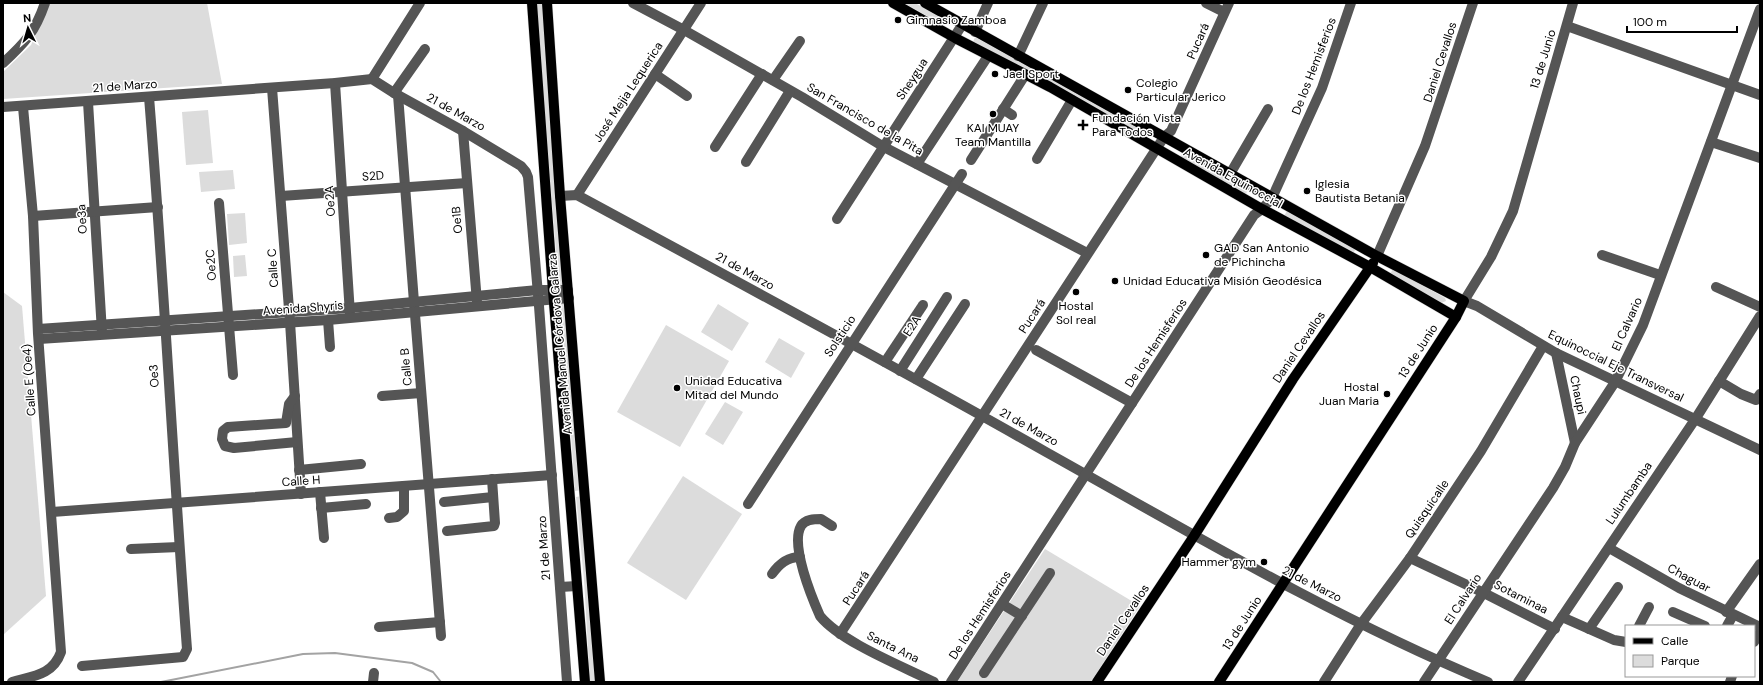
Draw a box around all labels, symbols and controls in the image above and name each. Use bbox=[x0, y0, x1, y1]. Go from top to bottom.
north arrow bbox=[8, 8, 48, 48]
scale bar bbox=[1627, 8, 1737, 34]
text: N bbox=[23, 11, 32, 25]
place label: Gimnasio Zamboa bbox=[906, 12, 1006, 28]
text: 100 m bbox=[1633, 14, 1667, 30]
marker: Gimnasio Zamboa bbox=[893, 15, 903, 25]
street label: De los Hemisferios bbox=[1288, 15, 1340, 117]
street label: Pucará bbox=[1183, 20, 1213, 62]
street label: Daniel Cevallos bbox=[1419, 20, 1461, 104]
street label: 13 de Junio bbox=[1526, 27, 1560, 91]
street label: José Mejia Lequerica bbox=[590, 39, 666, 145]
street label: Sheygua bbox=[893, 55, 931, 103]
place label: Jael Sport bbox=[1003, 66, 1059, 82]
marker: Jael Sport bbox=[990, 69, 1000, 79]
place label: Colegio Particular Jerico bbox=[1136, 75, 1226, 105]
street label: 21 de Marzo bbox=[92, 76, 158, 96]
street label: San Francisco de la Pita bbox=[804, 79, 926, 159]
marker: Colegio Particular Jerico bbox=[1123, 85, 1133, 95]
street label: 21 de Marzo bbox=[424, 89, 488, 135]
marker: KAI MUAY Team Mantilla bbox=[988, 109, 998, 119]
place label: Fundación Vista Para Todos bbox=[1092, 110, 1181, 140]
marker: Fundación Vista Para Todos bbox=[1077, 119, 1089, 131]
place label: KAI MUAY Team Mantilla bbox=[955, 120, 1031, 150]
street label: Avenida Equinoccial bbox=[1181, 144, 1285, 212]
street label: S2D bbox=[361, 167, 385, 185]
place label: Iglesia Bautista Betania bbox=[1315, 176, 1405, 206]
street label: Oe2A bbox=[321, 185, 339, 217]
marker: Iglesia Bautista Betania bbox=[1302, 186, 1312, 196]
street label: Oe3a bbox=[73, 204, 91, 234]
street label: Oe1B bbox=[448, 206, 466, 234]
place label: GAD San Antonio de Pichincha bbox=[1214, 240, 1309, 270]
street label: Oe2C bbox=[202, 248, 220, 281]
street label: Calle C bbox=[264, 248, 282, 288]
street label: 21 de Marzo bbox=[713, 248, 777, 294]
marker: GAD San Antonio de Pichincha bbox=[1201, 250, 1211, 260]
street label: Avenida Manuel Córdova Galarza bbox=[544, 253, 576, 435]
place label: Unidad Educativa Misión Geodésica bbox=[1123, 273, 1322, 289]
marker: Unidad Educativa Misión Geodésica bbox=[1110, 276, 1120, 286]
marker: Hostal Sol real bbox=[1071, 287, 1081, 297]
street label: De los Hemisferios bbox=[1121, 295, 1191, 391]
street label: El Calvario bbox=[1608, 295, 1646, 353]
street label: Pucará bbox=[1015, 296, 1049, 336]
street label: Avenida Shyris bbox=[262, 297, 344, 319]
place label: Hostal Sol real bbox=[1056, 298, 1096, 328]
street label: Daniel Cevallos bbox=[1269, 308, 1329, 386]
street label: Solsticio bbox=[821, 312, 859, 360]
street label: E2A bbox=[899, 313, 925, 339]
street label: 13 de Junio bbox=[1395, 321, 1441, 381]
street label: Equinoccial Eje Transversal bbox=[1546, 326, 1686, 406]
street label: Calle E (Oe4) bbox=[19, 344, 39, 416]
street label: Calle B bbox=[396, 348, 416, 386]
street label: Oe3 bbox=[145, 364, 163, 388]
place label: Unidad Educativa Mitad del Mundo bbox=[685, 373, 782, 403]
street label: Chaupi bbox=[1566, 374, 1590, 416]
place label: Hostal Juan Maria bbox=[1319, 379, 1379, 409]
marker: Unidad Educativa Mitad del Mundo bbox=[672, 383, 682, 393]
marker: Hostal Juan Maria bbox=[1382, 389, 1392, 399]
street label: 21 de Marzo bbox=[997, 404, 1061, 450]
street label: Lulumbamba bbox=[1602, 459, 1656, 527]
street label: Calle H bbox=[281, 472, 321, 490]
street label: Quisquicalle bbox=[1401, 476, 1453, 542]
street label: 21 de Marzo bbox=[534, 515, 554, 581]
place label: Hammer gym bbox=[1181, 554, 1256, 570]
marker: Hammer gym bbox=[1259, 557, 1269, 567]
street label: Chaguar bbox=[1665, 560, 1714, 596]
street label: 21 de Marzo bbox=[1279, 562, 1345, 606]
street label: De los Hemisferios bbox=[945, 567, 1015, 663]
street label: Pucará bbox=[839, 568, 873, 608]
street label: El Calvario bbox=[1441, 571, 1485, 627]
street label: Sotaminaa bbox=[1491, 577, 1551, 617]
street label: Daniel Cevallos bbox=[1093, 581, 1153, 659]
street label: 13 de Junio bbox=[1219, 593, 1265, 653]
legend bbox=[1625, 625, 1755, 677]
street label: Santa Ana bbox=[864, 627, 922, 667]
text: Calle bbox=[1661, 633, 1688, 649]
text: Parque bbox=[1661, 653, 1700, 669]

